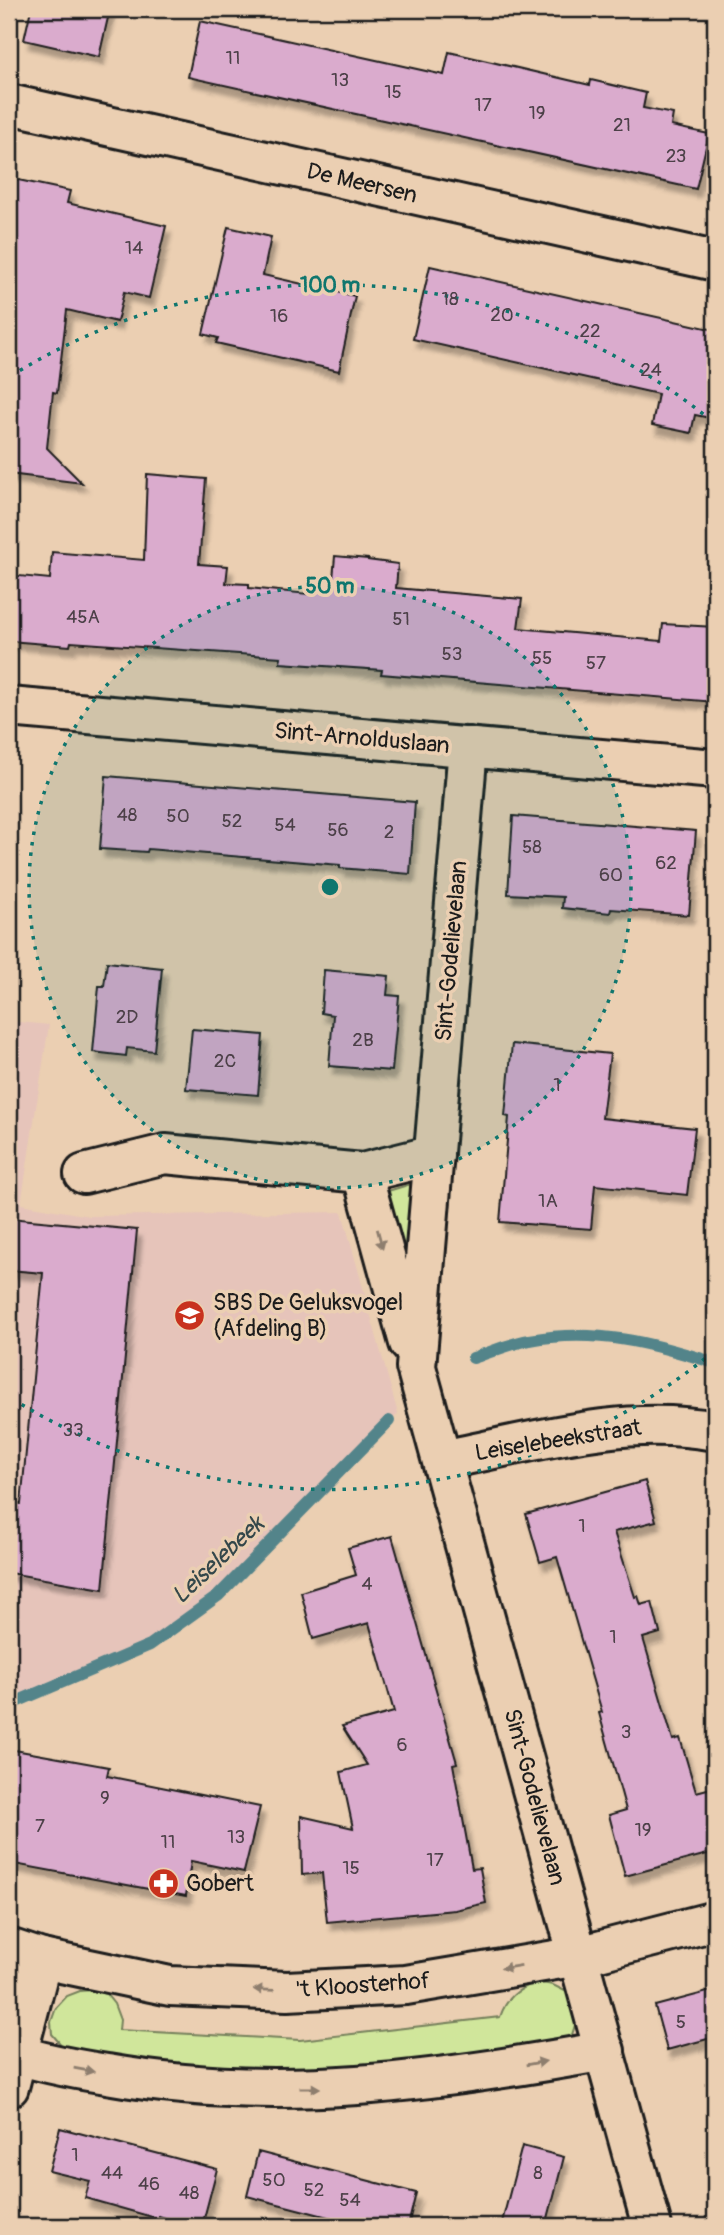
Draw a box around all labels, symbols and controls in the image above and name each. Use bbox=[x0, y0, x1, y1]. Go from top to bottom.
house number: 11 bbox=[226, 46, 240, 70]
house number: 13 bbox=[331, 68, 349, 92]
house number: 15 bbox=[384, 80, 402, 104]
house number: 17 bbox=[474, 93, 492, 117]
house number: 19 bbox=[528, 101, 546, 125]
house number: 21 bbox=[613, 113, 631, 137]
house number: 23 bbox=[666, 144, 686, 168]
street label: De Meersen bbox=[304, 156, 420, 210]
house number: 14 bbox=[125, 236, 143, 260]
text: 100 m bbox=[300, 272, 360, 299]
house number: 18 bbox=[441, 287, 459, 311]
house number: 20 bbox=[490, 303, 514, 327]
house number: 16 bbox=[270, 304, 288, 328]
house number: 22 bbox=[579, 319, 601, 343]
house number: 24 bbox=[640, 358, 662, 382]
text: 50 m bbox=[306, 573, 355, 600]
house number: 45A bbox=[66, 605, 100, 629]
house number: 51 bbox=[392, 607, 410, 631]
house number: 53 bbox=[442, 642, 462, 666]
house number: 55 bbox=[532, 646, 552, 670]
house number: 57 bbox=[586, 651, 606, 675]
street label: Sint-Arnolduslaan bbox=[273, 716, 451, 760]
house number: 48 bbox=[117, 803, 137, 827]
house number: 50 bbox=[166, 804, 190, 828]
house number: 52 bbox=[222, 809, 242, 833]
house number: 54 bbox=[274, 813, 296, 837]
house number: 56 bbox=[327, 818, 349, 842]
house number: 2 bbox=[384, 820, 394, 844]
house number: 58 bbox=[522, 835, 542, 859]
house number: 62 bbox=[655, 851, 677, 875]
street label: Sint-Godelievelaan bbox=[429, 859, 473, 1043]
house number: 60 bbox=[599, 863, 623, 887]
centre of rings bbox=[318, 875, 342, 899]
house number: 2D bbox=[116, 1005, 138, 1029]
house number: 2B bbox=[352, 1028, 374, 1052]
house number: 2C bbox=[214, 1049, 236, 1073]
house number: 1 bbox=[553, 1073, 561, 1097]
house number: 1A bbox=[538, 1189, 558, 1213]
one-way arrow bbox=[376, 1229, 386, 1250]
place label: SBS De Geluksvogel (Afdeling B) bbox=[213, 1288, 403, 1343]
school or university icon: SBS De Geluksvogel (Afdeling B) bbox=[173, 1298, 207, 1332]
street label: Leiselebeekstraat bbox=[473, 1412, 644, 1467]
house number: 33 bbox=[62, 1418, 84, 1442]
water label: Leiselebeek bbox=[166, 1509, 271, 1610]
house number: 1 bbox=[578, 1514, 586, 1538]
house number: 4 bbox=[361, 1572, 373, 1596]
house number: 1 bbox=[609, 1625, 617, 1649]
street label: Sint-Godelievelaan bbox=[498, 1706, 572, 1888]
house number: 3 bbox=[621, 1720, 631, 1744]
house number: 6 bbox=[396, 1733, 408, 1757]
house number: 9 bbox=[100, 1786, 110, 1810]
house number: 7 bbox=[35, 1814, 45, 1838]
house number: 19 bbox=[634, 1818, 652, 1842]
house number: 13 bbox=[227, 1825, 245, 1849]
house number: 11 bbox=[161, 1830, 175, 1854]
house number: 17 bbox=[426, 1848, 444, 1872]
house number: 15 bbox=[342, 1856, 360, 1880]
pharmacy icon: Gobert bbox=[146, 1866, 180, 1900]
place label: Gobert bbox=[186, 1869, 254, 1898]
one-way arrow bbox=[500, 1962, 522, 1973]
street label: 't Kloosterhof bbox=[295, 1966, 431, 2004]
one-way arrow bbox=[253, 1985, 275, 1996]
house number: 5 bbox=[676, 2010, 686, 2034]
one-way arrow bbox=[525, 2058, 547, 2069]
one-way arrow bbox=[73, 2065, 95, 2076]
one-way arrow bbox=[299, 2082, 321, 2094]
house number: 1 bbox=[71, 2143, 79, 2167]
house number: 44 bbox=[101, 2161, 123, 2185]
house number: 8 bbox=[533, 2161, 543, 2185]
house number: 50 bbox=[262, 2168, 286, 2192]
house number: 46 bbox=[138, 2172, 160, 2196]
house number: 52 bbox=[304, 2178, 324, 2202]
house number: 48 bbox=[179, 2181, 199, 2205]
house number: 54 bbox=[339, 2188, 361, 2212]

